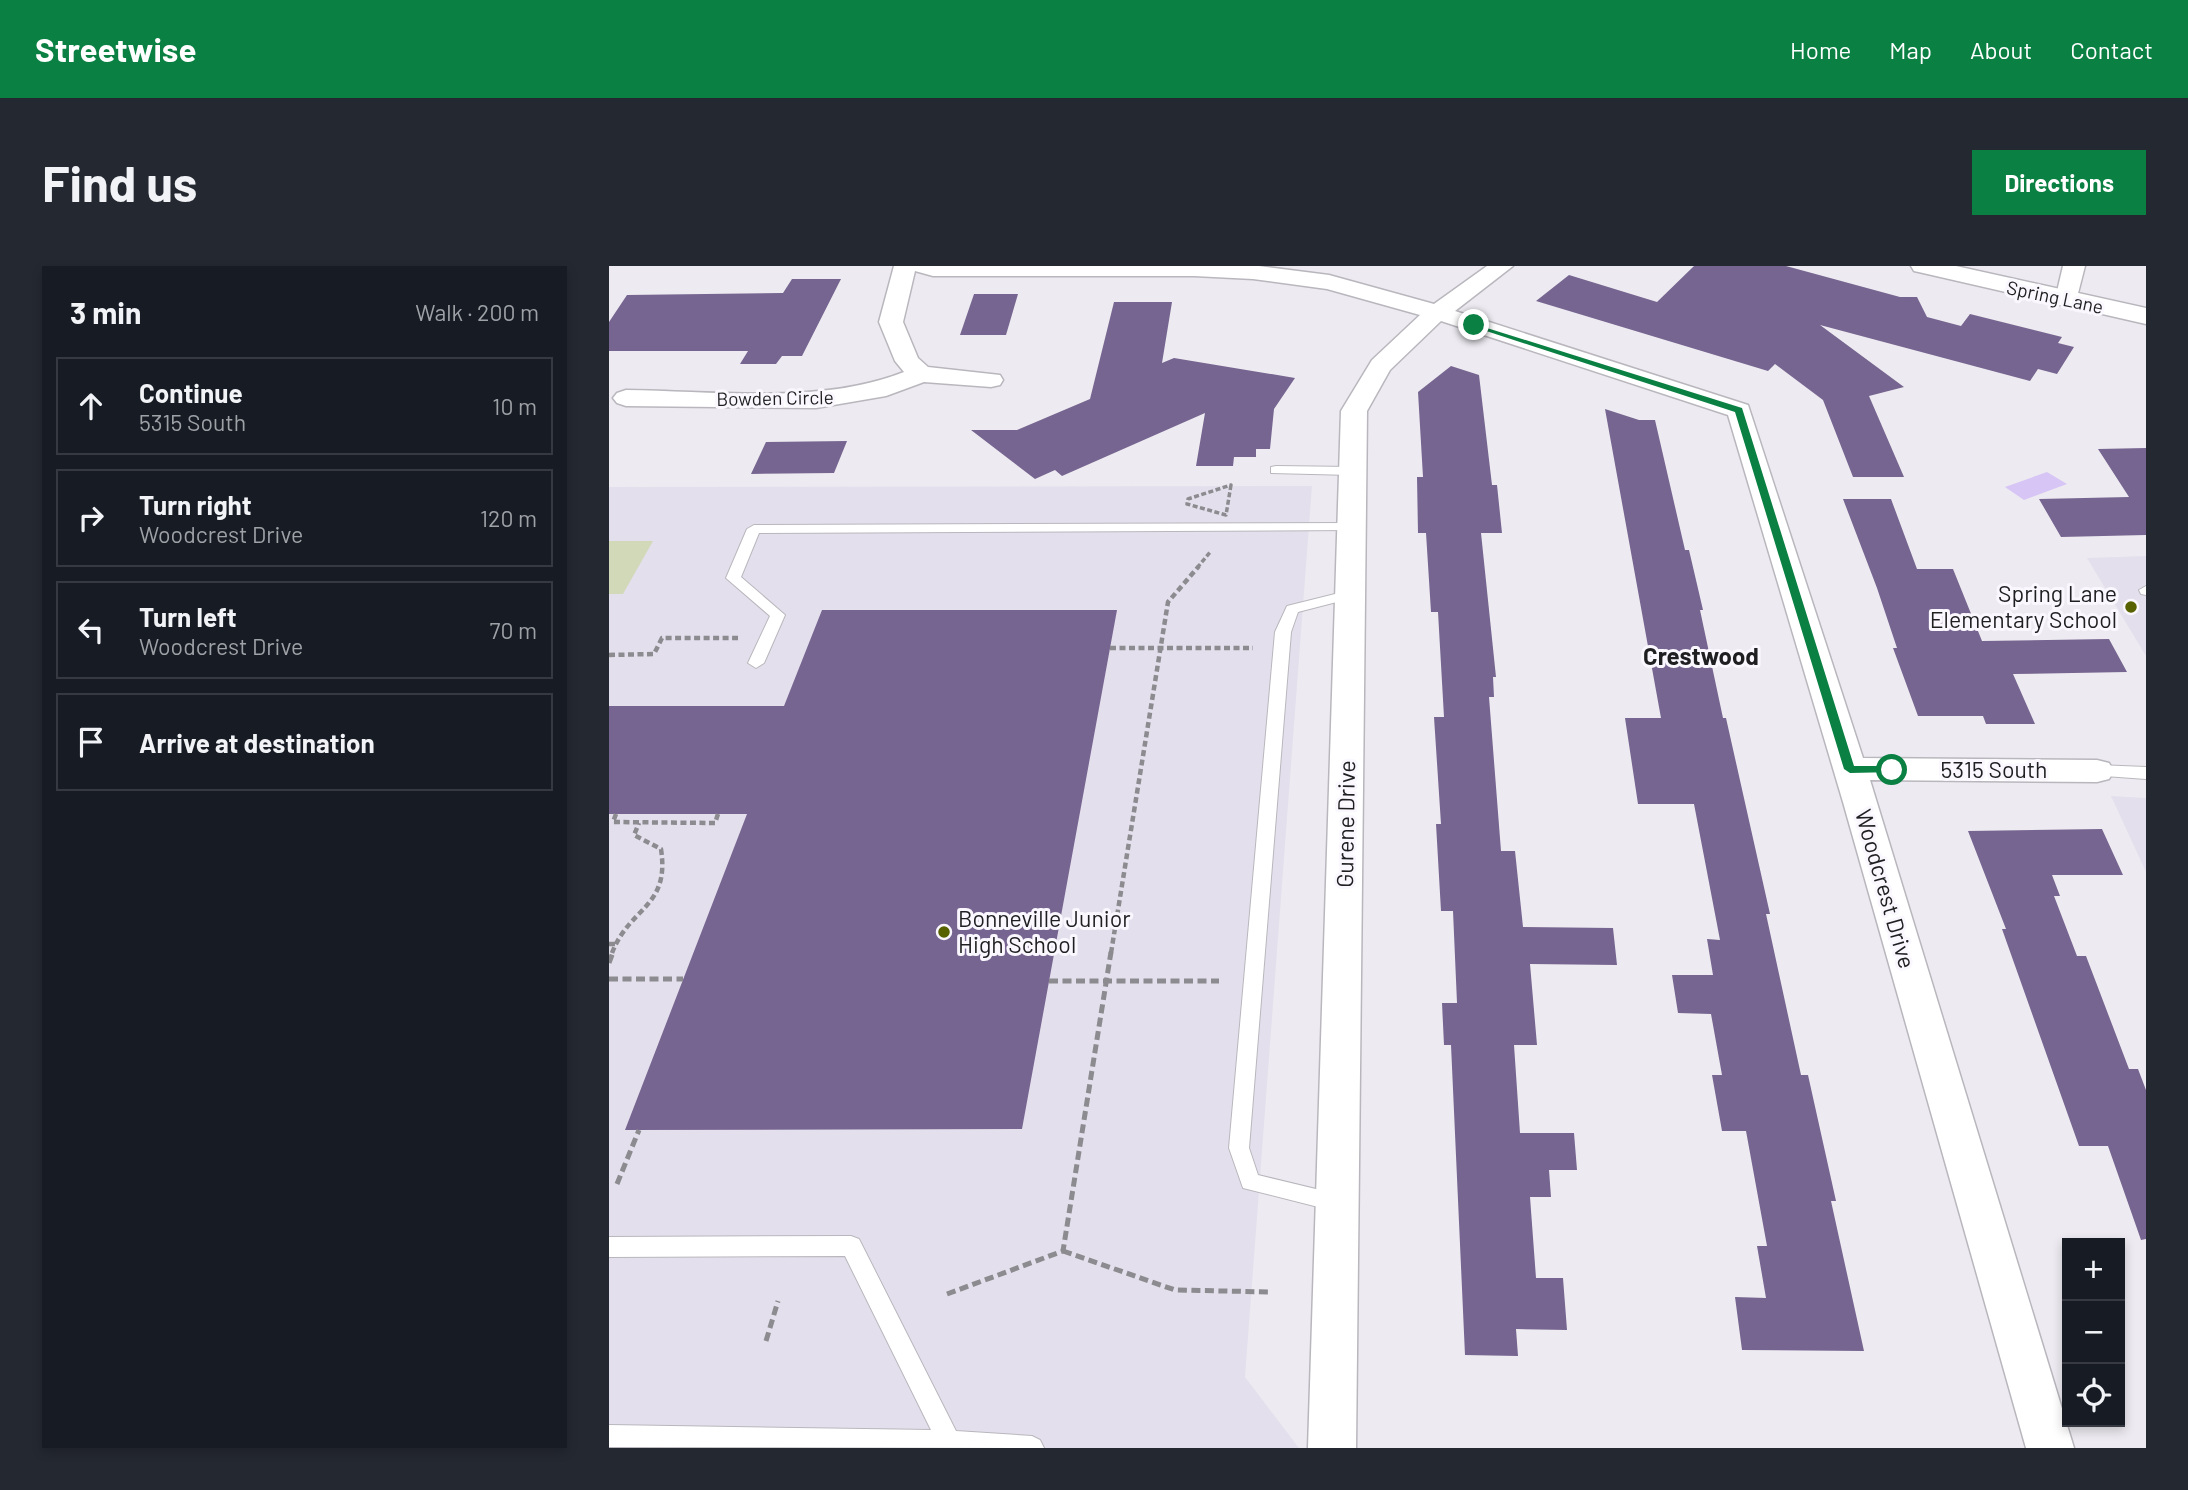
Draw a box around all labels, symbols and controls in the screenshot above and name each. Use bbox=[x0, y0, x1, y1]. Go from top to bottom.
text: Streetwise bbox=[35, 29, 196, 69]
text: Home bbox=[1790, 35, 1851, 64]
text: Map bbox=[1889, 35, 1932, 64]
text: About bbox=[1970, 35, 2032, 64]
text: Contact bbox=[2070, 35, 2153, 64]
button: Directions bbox=[1972, 150, 2146, 215]
text: Find us bbox=[42, 153, 197, 212]
street label: Spring Lane bbox=[2005, 275, 2106, 318]
text: 3 min bbox=[70, 294, 141, 330]
text: Walk · 200 m bbox=[415, 298, 539, 326]
route end bbox=[1458, 309, 1489, 340]
text: Continue bbox=[139, 377, 243, 408]
street label: Bowden Circle bbox=[716, 385, 834, 410]
icon: ahead bbox=[72, 387, 110, 425]
text: 10 m bbox=[492, 392, 537, 420]
text: 5315 South bbox=[139, 408, 246, 436]
text: Turn right bbox=[139, 489, 252, 520]
icon: right bbox=[72, 499, 110, 537]
text: 120 m bbox=[480, 504, 537, 532]
text: Woodcrest Drive bbox=[139, 520, 303, 548]
place label: Spring Lane Elementary School bbox=[1930, 579, 2117, 633]
marker: Spring Lane Elementary School bbox=[2123, 599, 2139, 615]
text: Turn left bbox=[139, 601, 237, 632]
icon: left bbox=[72, 611, 110, 649]
text: 70 m bbox=[490, 616, 537, 644]
text: Woodcrest Drive bbox=[139, 632, 303, 660]
district label: Crestwood bbox=[1643, 641, 1759, 670]
icon: arrive bbox=[72, 723, 110, 761]
text: Arrive at destination bbox=[139, 727, 375, 758]
route start bbox=[1876, 754, 1907, 785]
street label: 5315 South bbox=[1940, 755, 2048, 783]
street label: Gurene Drive bbox=[1330, 760, 1360, 888]
street label: Woodcrest Drive bbox=[1850, 806, 1922, 972]
place label: Bonneville Junior High School bbox=[958, 904, 1131, 958]
marker: Bonneville Junior High School bbox=[936, 924, 952, 940]
map controls bbox=[2062, 1238, 2125, 1427]
button: + bbox=[2062, 1238, 2125, 1301]
button: − bbox=[2062, 1301, 2125, 1364]
button: locate bbox=[2062, 1364, 2125, 1427]

